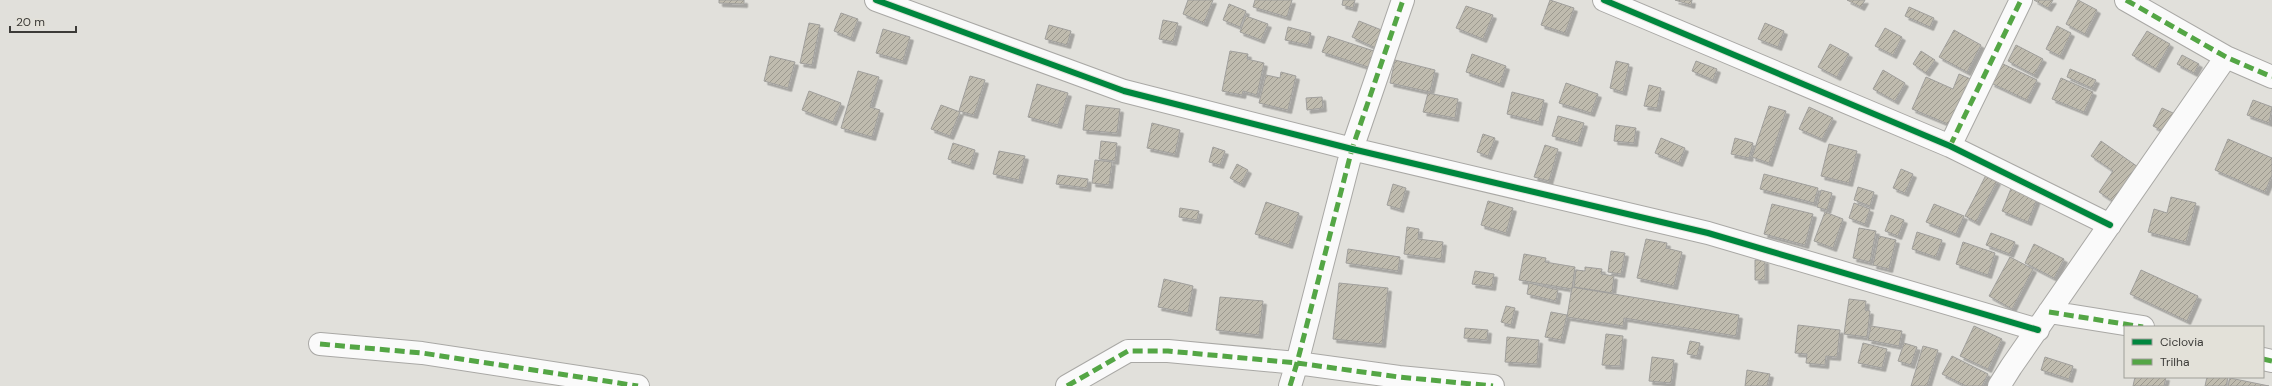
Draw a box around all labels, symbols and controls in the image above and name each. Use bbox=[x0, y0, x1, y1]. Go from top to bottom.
scale bar bbox=[10, 8, 76, 34]
text: 20 m bbox=[16, 14, 45, 30]
legend bbox=[2124, 326, 2264, 378]
text: Ciclovia bbox=[2160, 334, 2204, 350]
text: Trilha bbox=[2160, 354, 2189, 370]

